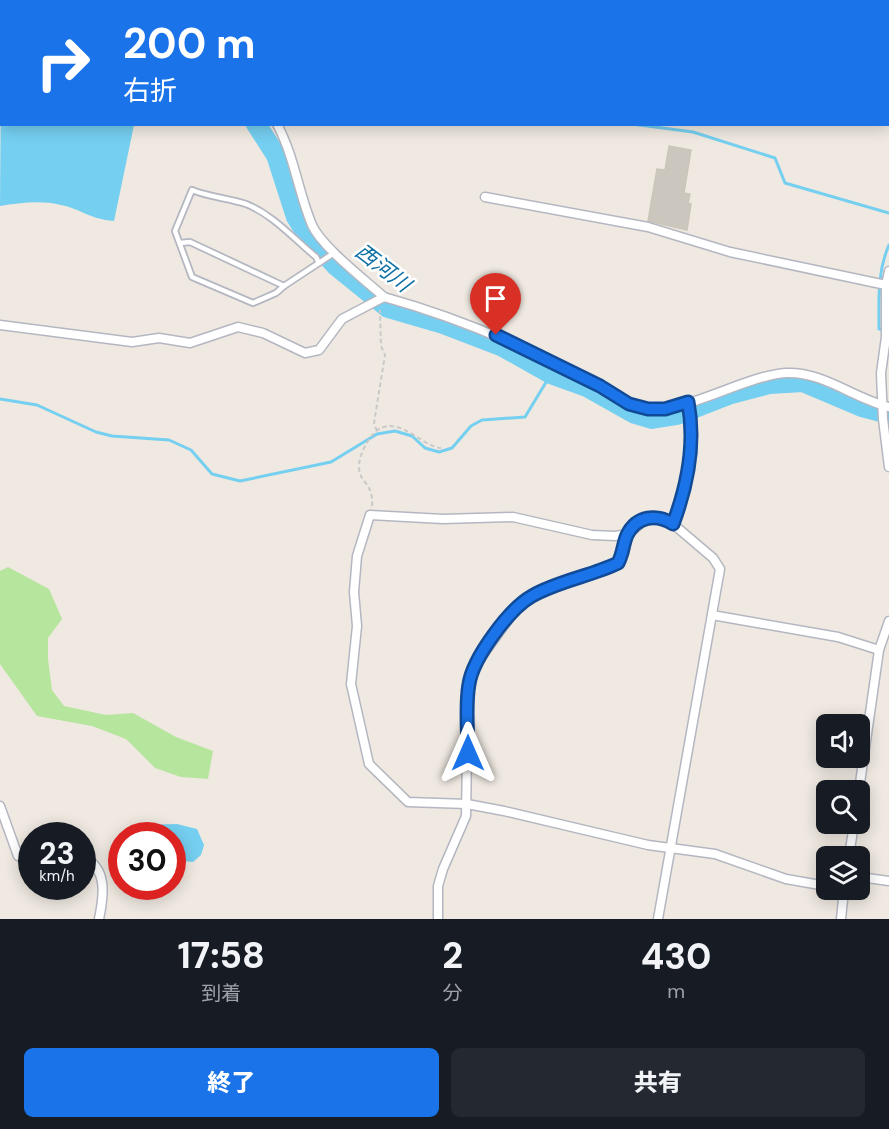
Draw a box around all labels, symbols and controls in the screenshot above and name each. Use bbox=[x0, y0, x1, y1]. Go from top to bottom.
text: 200 m bbox=[123, 16, 256, 71]
icon: right bbox=[24, 24, 102, 102]
text: 右折 bbox=[123, 73, 177, 108]
water label: 西河川 bbox=[350, 238, 418, 300]
pin bbox=[470, 273, 521, 335]
icon: arrive bbox=[479, 282, 512, 315]
map controls bbox=[816, 714, 870, 900]
button: sound bbox=[816, 714, 870, 768]
position arrow bbox=[436, 721, 500, 785]
button: search bbox=[816, 780, 870, 834]
speed limit sign: 30 bbox=[108, 822, 186, 900]
text: 23 bbox=[39, 834, 75, 873]
button: layers bbox=[816, 846, 870, 900]
text: km/h bbox=[39, 866, 75, 886]
text: 17:58 bbox=[178, 932, 265, 979]
text: 2 bbox=[442, 932, 463, 979]
text: 430 bbox=[641, 933, 711, 980]
text: m bbox=[667, 978, 685, 1004]
text: 到着 bbox=[201, 980, 241, 1006]
text: 分 bbox=[443, 980, 463, 1006]
button: 終了 bbox=[24, 1048, 439, 1117]
button: 共有 bbox=[451, 1048, 865, 1117]

